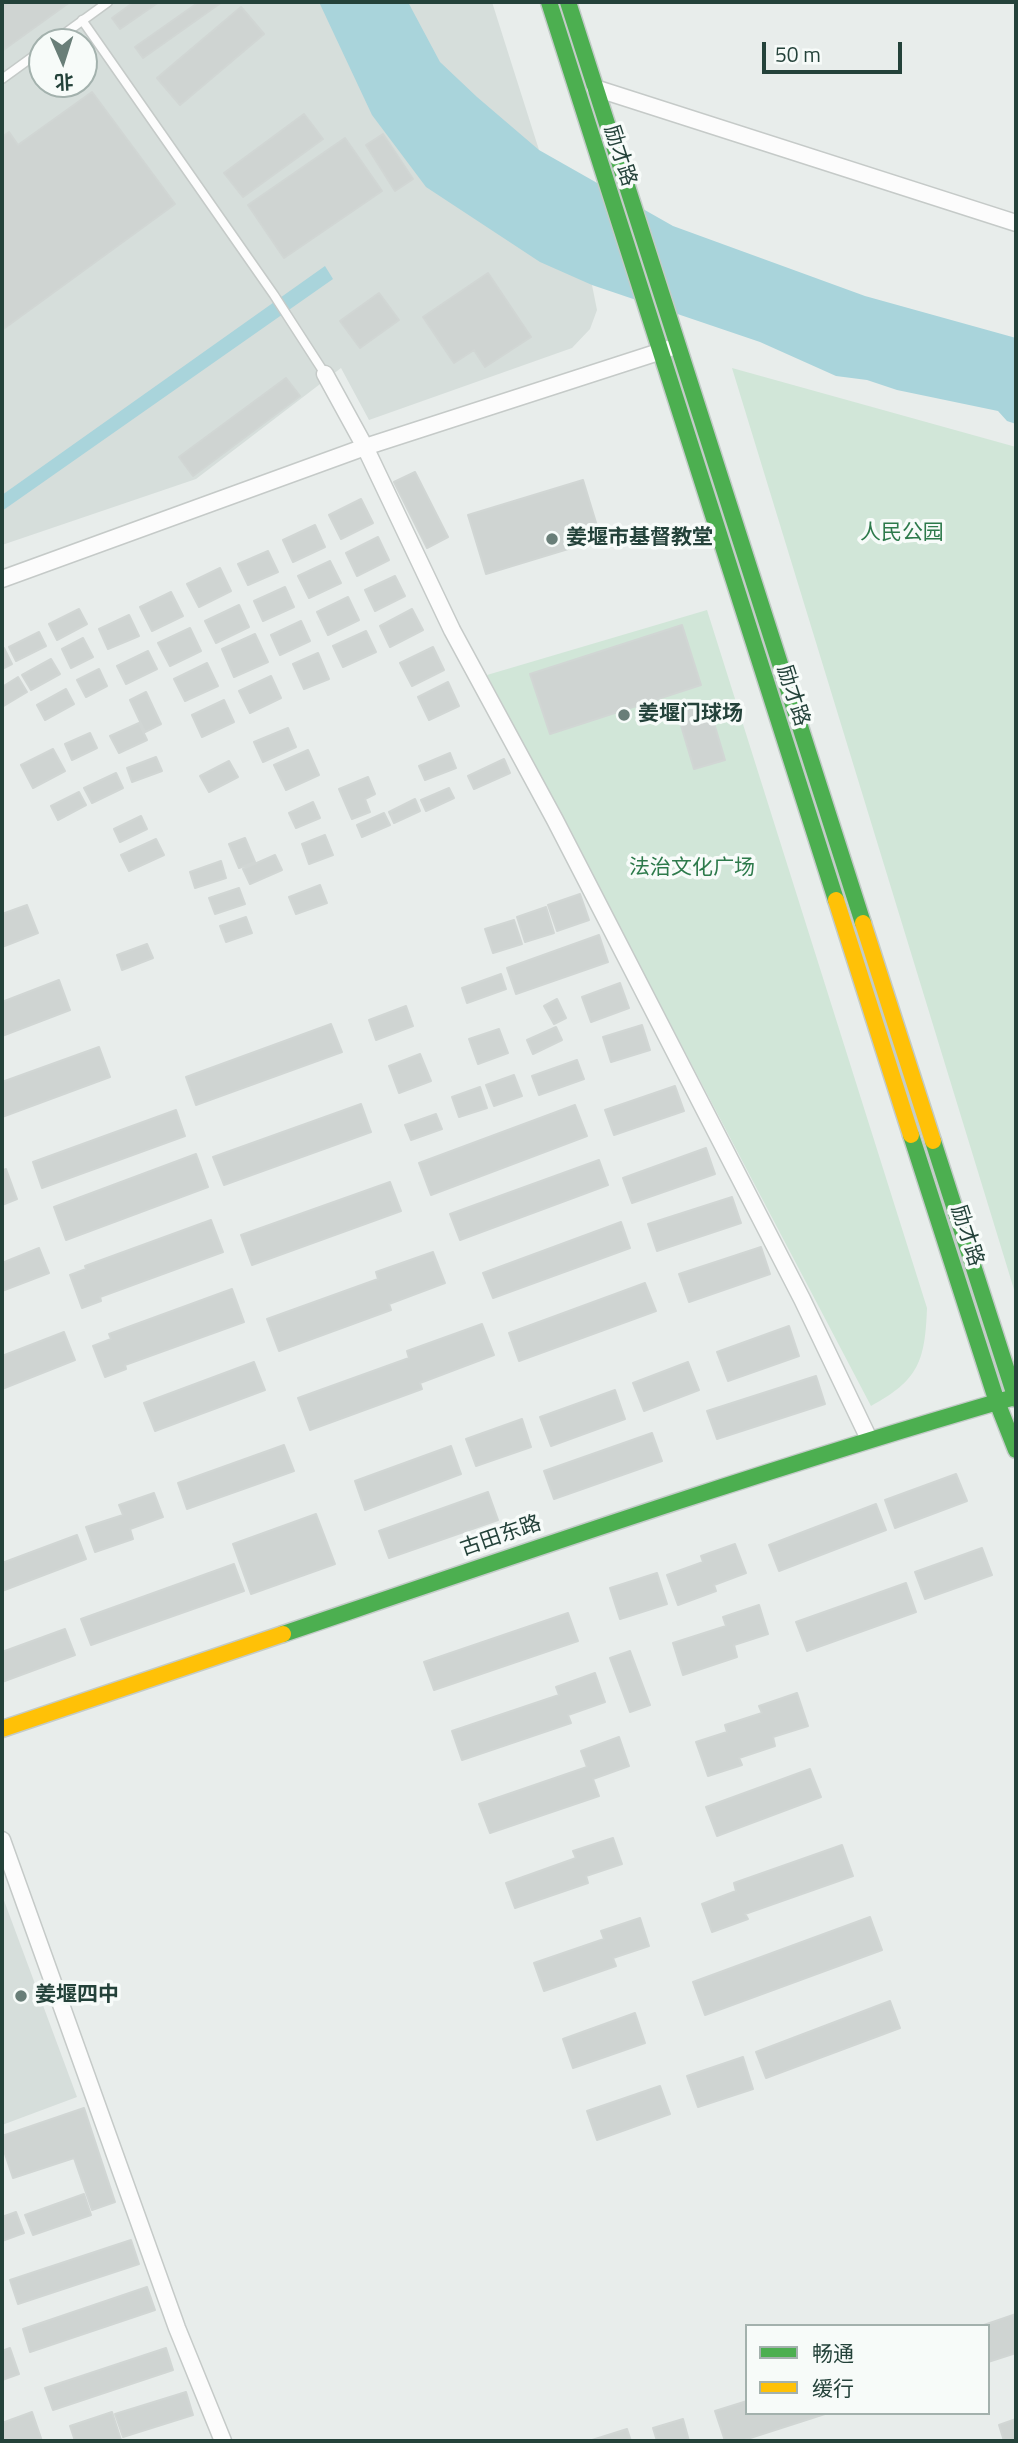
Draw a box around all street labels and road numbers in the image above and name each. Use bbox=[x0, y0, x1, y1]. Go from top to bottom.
street label: 励才路 bbox=[597, 122, 641, 190]
street label: 励才路 bbox=[770, 662, 814, 730]
street label: 励才路 bbox=[944, 1202, 988, 1270]
street label: 古田东路 bbox=[457, 1511, 545, 1563]

